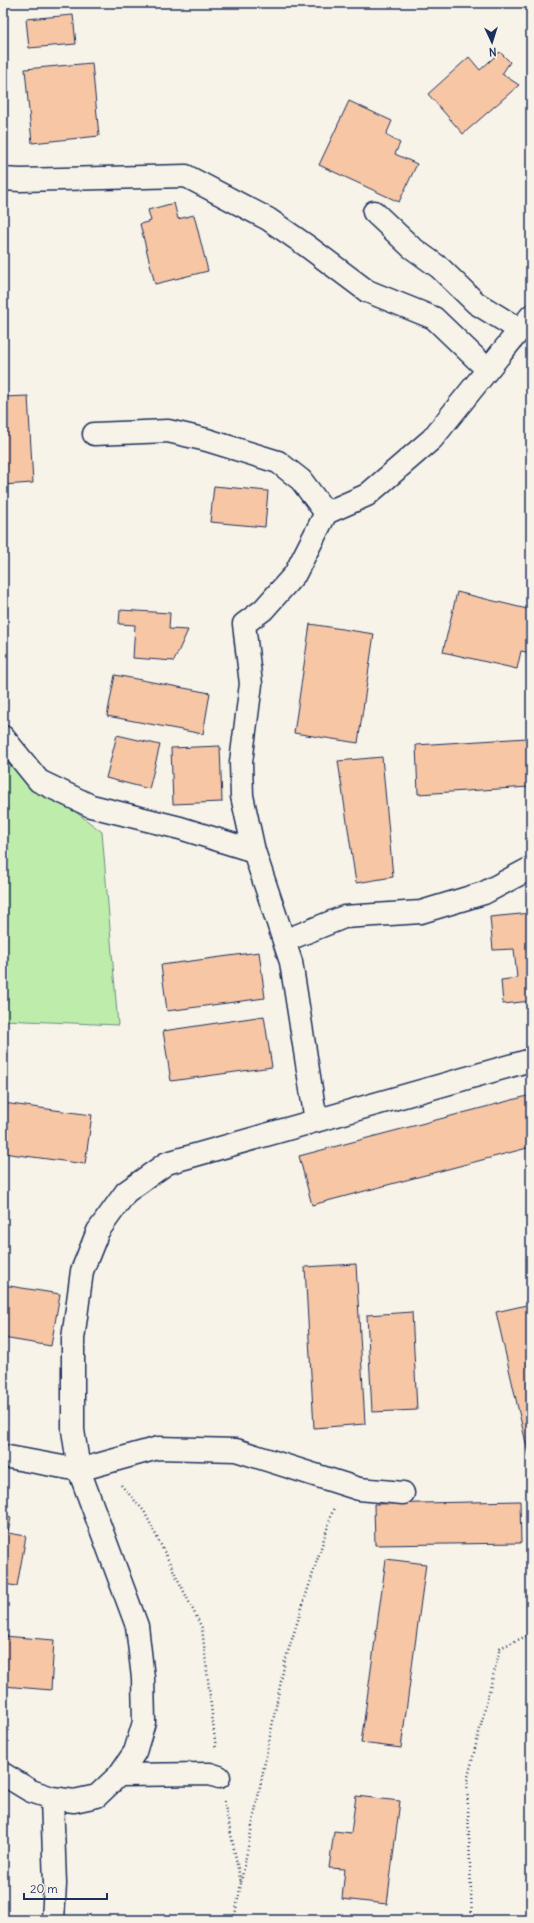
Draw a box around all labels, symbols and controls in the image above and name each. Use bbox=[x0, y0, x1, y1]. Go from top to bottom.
north arrow bbox=[472, 22, 512, 62]
text: N bbox=[488, 45, 497, 59]
scale bar bbox=[24, 1875, 107, 1901]
text: 20 m bbox=[30, 1881, 58, 1896]

